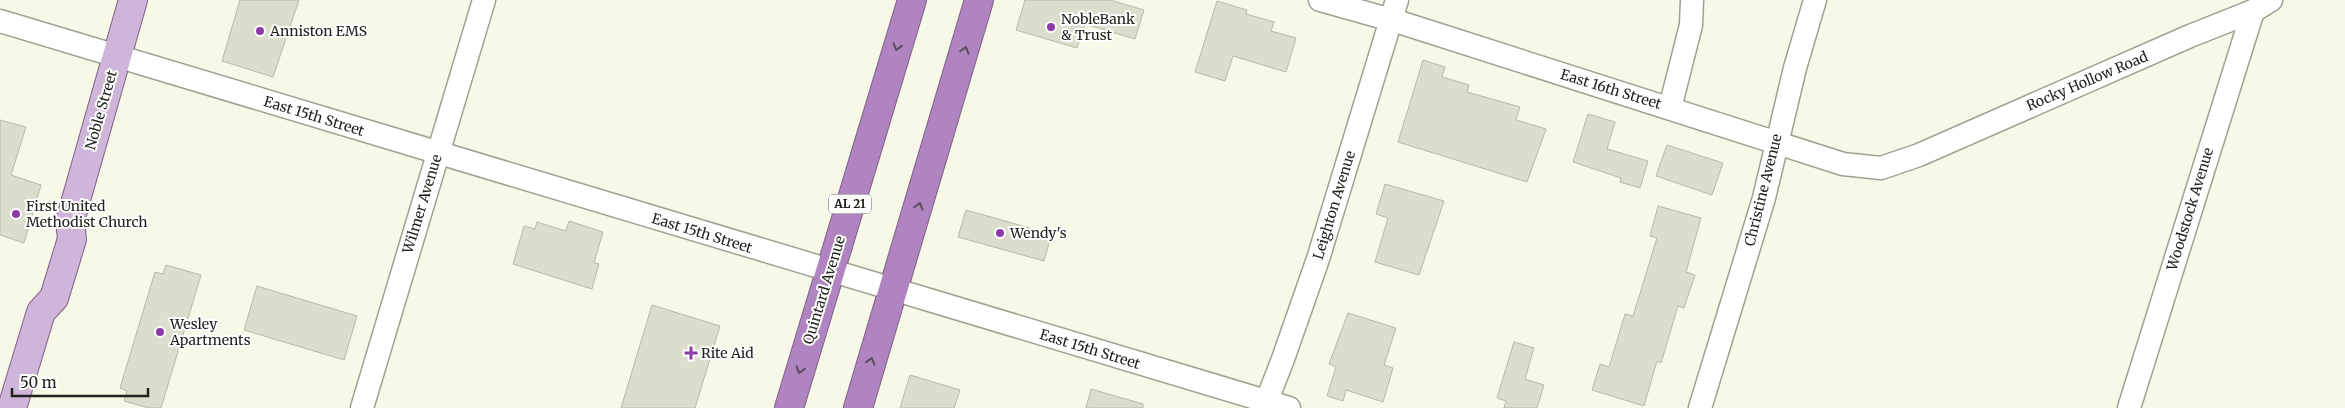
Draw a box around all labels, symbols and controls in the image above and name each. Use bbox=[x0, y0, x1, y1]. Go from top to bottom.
place label: NobleBank & Trust bbox=[1061, 10, 1135, 44]
marker: NobleBank & Trust bbox=[1045, 21, 1057, 33]
place label: Anniston EMS bbox=[269, 22, 367, 40]
marker: Anniston EMS bbox=[254, 25, 266, 37]
one-way arrow bbox=[893, 42, 903, 50]
one-way arrow bbox=[959, 46, 969, 54]
street label: Rocky Hollow Road bbox=[2023, 47, 2151, 115]
street label: East 16th Street bbox=[1558, 65, 1664, 113]
street label: Noble Street bbox=[81, 68, 121, 152]
street label: East 15th Street bbox=[262, 92, 367, 140]
street label: Christine Avenue bbox=[1740, 132, 1786, 248]
street label: Woodstock Avenue bbox=[2162, 145, 2217, 274]
street label: Leighton Avenue bbox=[1309, 148, 1359, 262]
street label: Wilmer Avenue bbox=[398, 152, 446, 257]
road number: AL 21 bbox=[829, 194, 871, 213]
place label: First United Methodist Church bbox=[26, 197, 148, 231]
one-way arrow bbox=[913, 202, 923, 210]
marker: First United Methodist Church bbox=[10, 208, 22, 220]
street label: East 15th Street bbox=[650, 209, 755, 257]
place label: Wendy's bbox=[1009, 224, 1067, 242]
marker: Wendy's bbox=[994, 227, 1006, 239]
street label: Quintard Avenue bbox=[799, 234, 849, 346]
place label: Wesley Apartments bbox=[169, 315, 251, 349]
street label: East 15th Street bbox=[1038, 325, 1143, 373]
marker: Wesley Apartments bbox=[154, 326, 166, 338]
place label: Rite Aid bbox=[701, 344, 754, 362]
marker: Rite Aid bbox=[685, 347, 697, 359]
one-way arrow bbox=[866, 358, 876, 366]
one-way arrow bbox=[796, 365, 806, 373]
scale bar bbox=[12, 366, 149, 398]
text: 50 m bbox=[20, 373, 57, 392]

